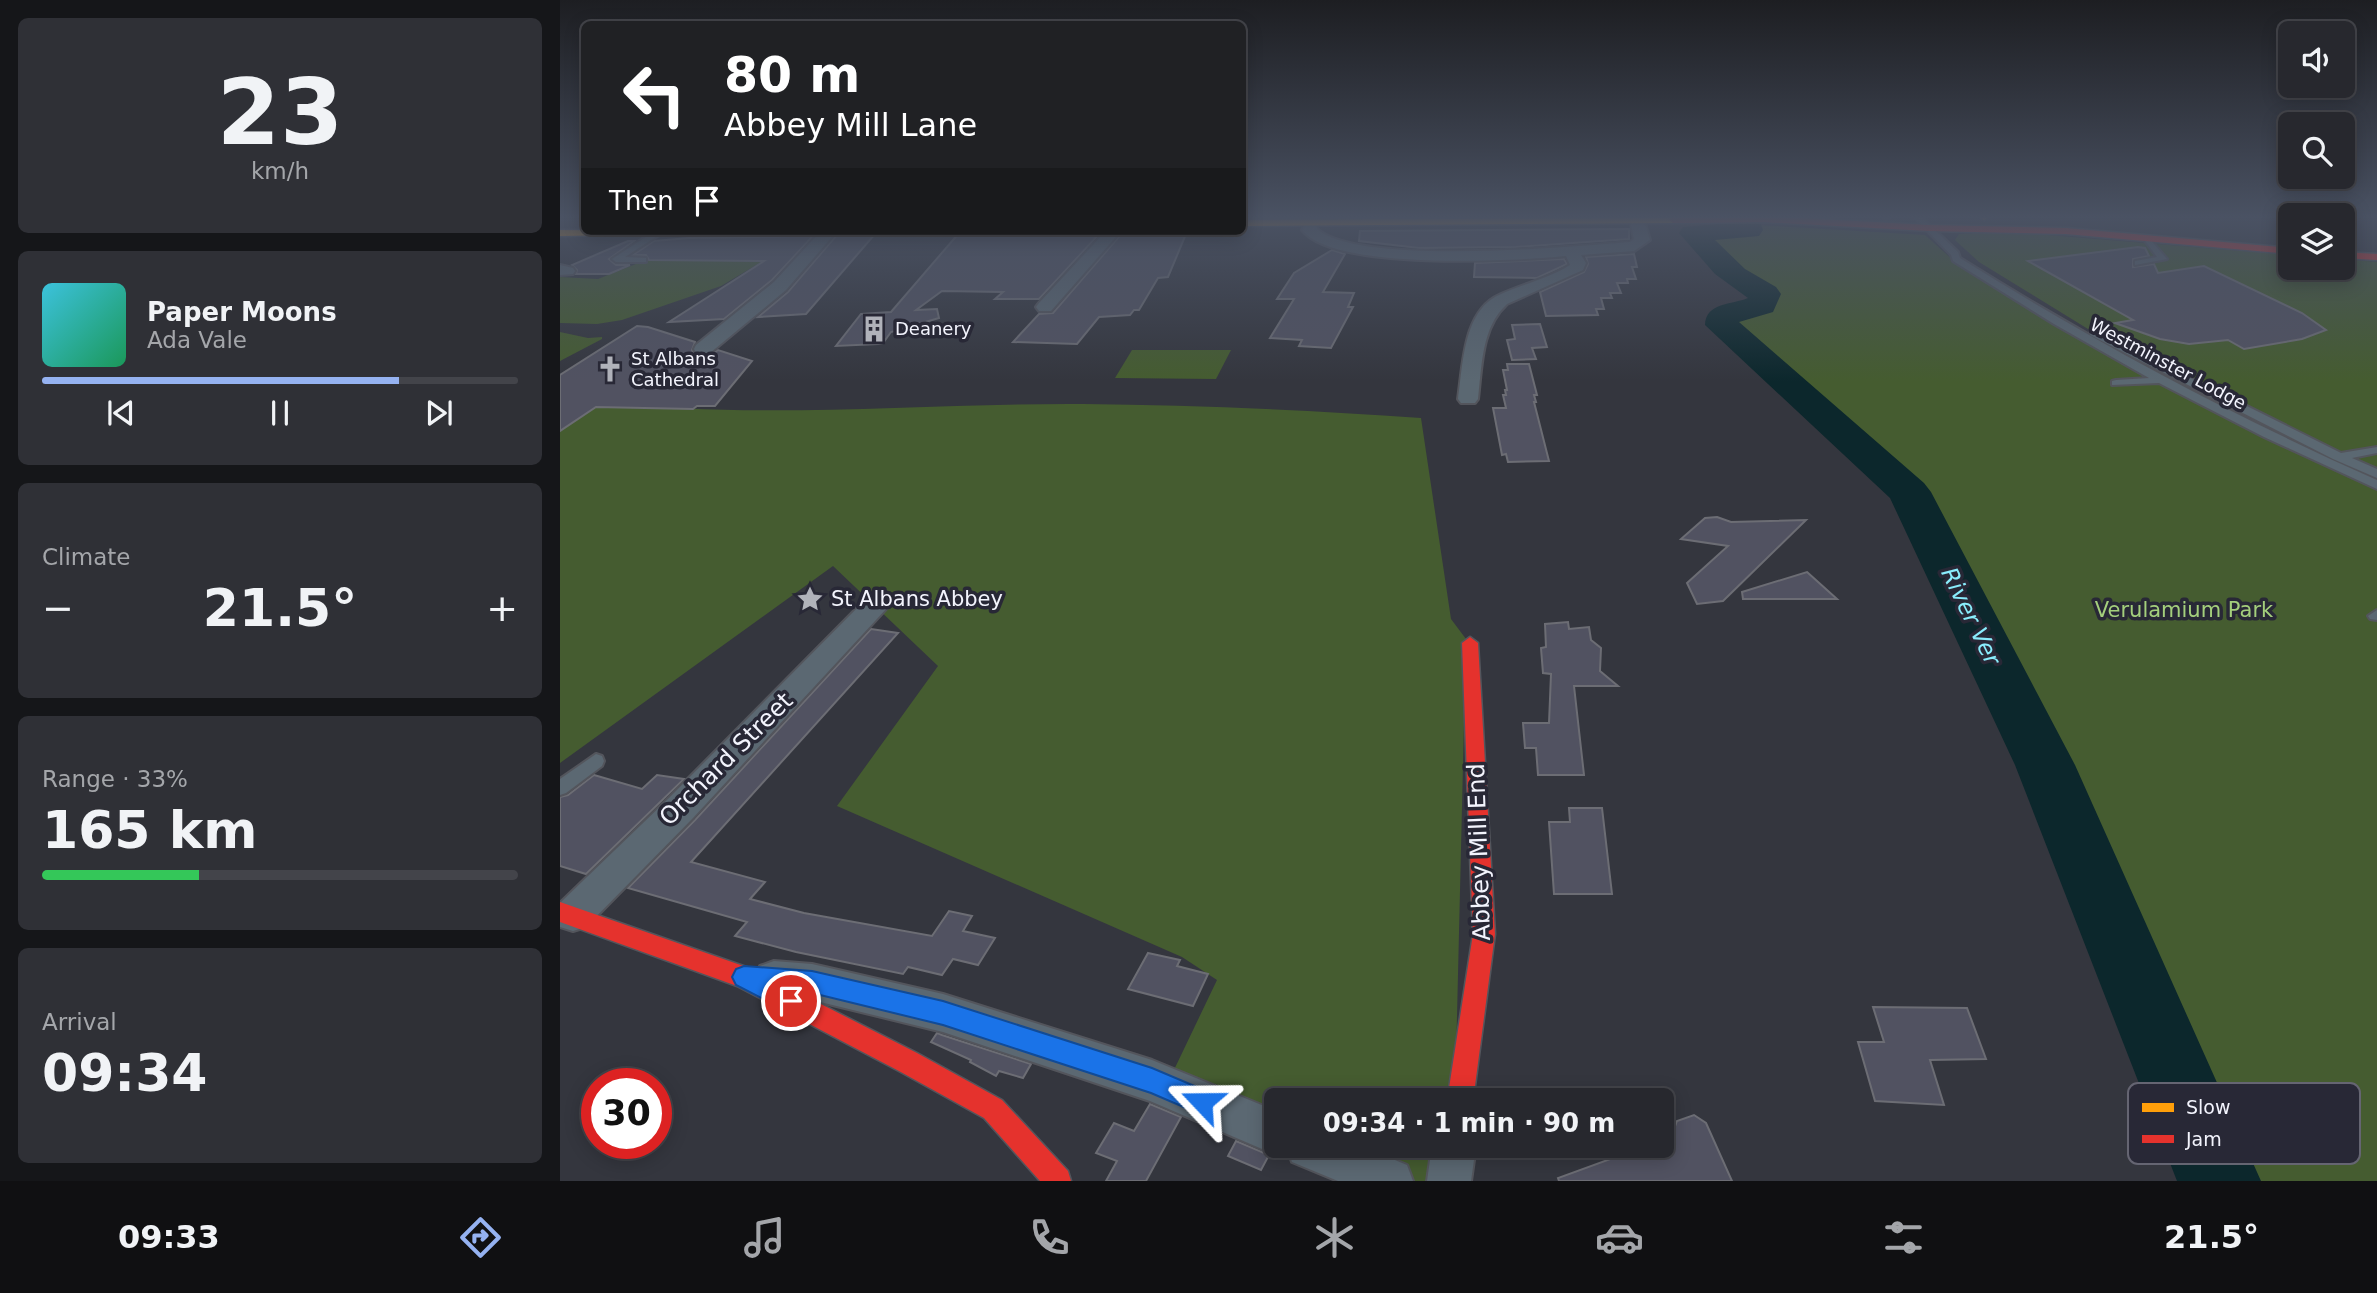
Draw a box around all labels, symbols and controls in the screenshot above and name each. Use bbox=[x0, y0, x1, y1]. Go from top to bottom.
map controls bbox=[2278, 21, 2355, 280]
button: sound bbox=[2278, 21, 2355, 98]
text: 80 m bbox=[724, 47, 860, 104]
icon: left bbox=[609, 49, 700, 140]
text: 23 bbox=[217, 60, 343, 165]
text: Abbey Mill Lane bbox=[724, 106, 977, 144]
button: search bbox=[2278, 112, 2355, 189]
text: km/h bbox=[251, 158, 309, 184]
icon: arrive bbox=[688, 182, 726, 220]
text: Then bbox=[609, 186, 674, 216]
button: layers bbox=[2278, 203, 2355, 280]
text: Paper Moons bbox=[147, 297, 337, 327]
building icon: Deanery bbox=[859, 314, 889, 344]
street label: Westminster Lodge bbox=[2087, 314, 2250, 414]
place label: Deanery bbox=[895, 318, 972, 339]
text: Ada Vale bbox=[147, 327, 247, 353]
place label: St Albans Cathedral bbox=[631, 348, 719, 390]
church icon: St Albans Cathedral bbox=[595, 354, 625, 384]
icon: previous bbox=[102, 394, 140, 432]
icon: pause bbox=[261, 394, 299, 432]
icon: next bbox=[420, 394, 458, 432]
text: Climate bbox=[42, 544, 131, 570]
water label: River Ver bbox=[1936, 563, 2006, 670]
text: 21.5° bbox=[203, 578, 357, 638]
place icon: St Albans Abbey bbox=[795, 584, 825, 614]
text: − bbox=[42, 586, 74, 630]
text: + bbox=[486, 586, 518, 630]
place label: St Albans Abbey bbox=[831, 587, 1003, 611]
park label: Verulamium Park bbox=[2095, 598, 2274, 622]
street label: Orchard Street bbox=[654, 687, 798, 831]
street label: Abbey Mill End bbox=[1462, 763, 1496, 941]
text: Range · 33% bbox=[42, 766, 188, 792]
text: 165 km bbox=[42, 800, 257, 860]
pin bbox=[761, 971, 821, 1031]
icon: arrive bbox=[772, 982, 810, 1020]
text: Arrival bbox=[42, 1009, 117, 1035]
text: 09:34 bbox=[42, 1043, 208, 1103]
position arrow bbox=[1165, 1065, 1239, 1139]
speed limit sign: 30 bbox=[581, 1068, 672, 1159]
legend bbox=[2128, 1083, 2360, 1164]
text: Slow bbox=[2186, 1096, 2231, 1118]
text: 09:34 · 1 min · 90 m bbox=[1323, 1108, 1615, 1138]
text: Jam bbox=[2185, 1128, 2222, 1150]
icon: directions bbox=[456, 1213, 505, 1262]
icon: music bbox=[740, 1213, 789, 1262]
icon: phone bbox=[1025, 1213, 1074, 1262]
icon: climate bbox=[1310, 1213, 1359, 1262]
icon: car bbox=[1595, 1213, 1644, 1262]
icon: filters bbox=[1879, 1213, 1928, 1262]
text: 09:33 bbox=[118, 1218, 220, 1256]
text: 21.5° bbox=[2164, 1218, 2259, 1256]

